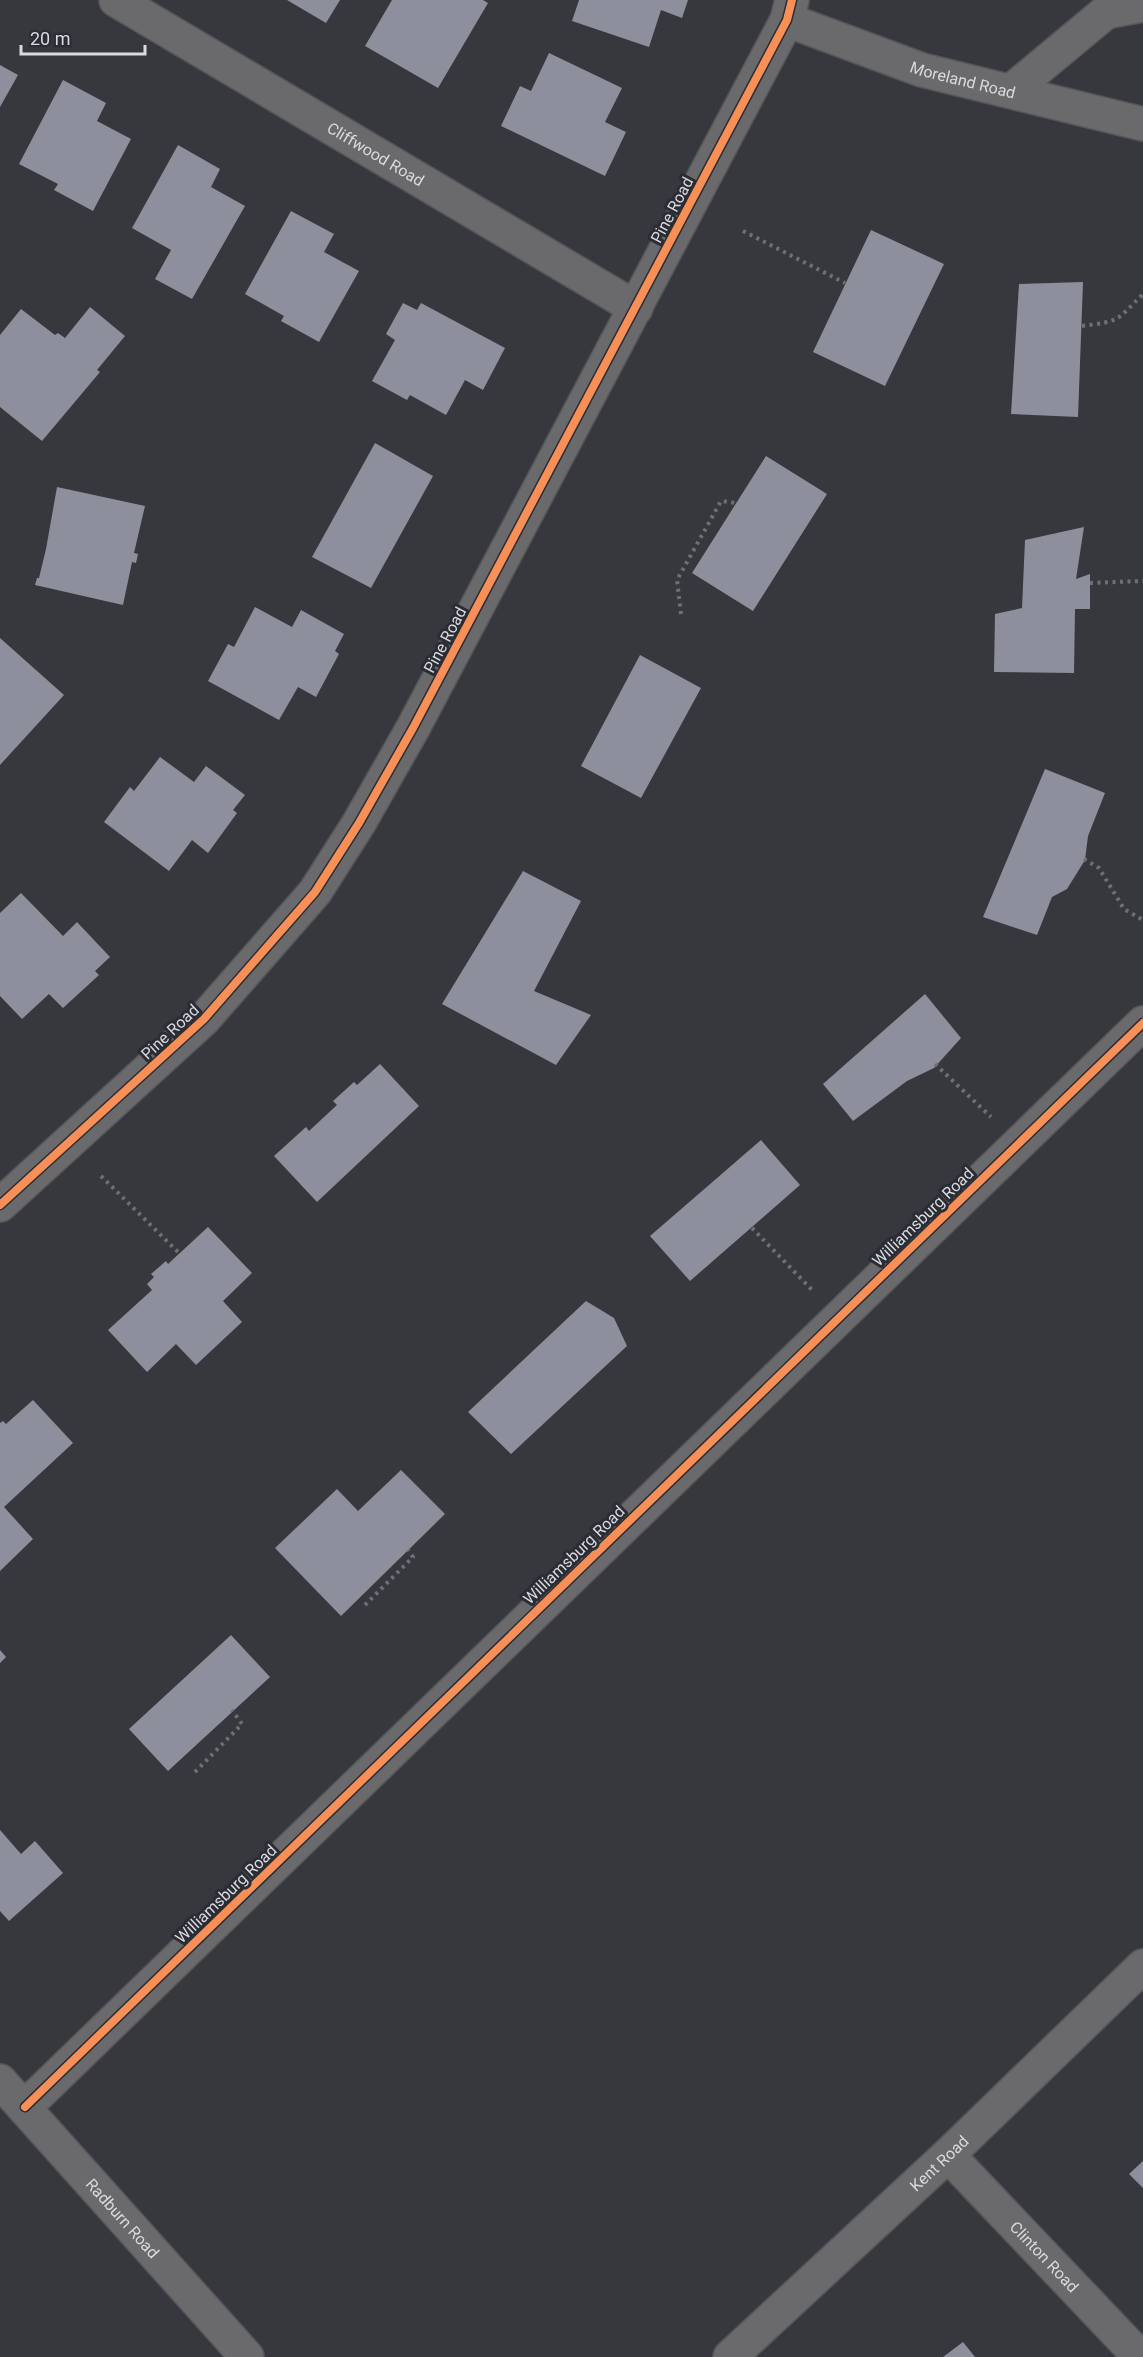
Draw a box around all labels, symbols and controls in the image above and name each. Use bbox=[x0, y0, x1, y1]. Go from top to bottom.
scale bar bbox=[21, 18, 146, 56]
text: 20 m bbox=[30, 28, 70, 49]
street label: Moreland Road bbox=[907, 57, 1018, 102]
street label: Cliffwood Road bbox=[324, 118, 428, 190]
street label: Pine Road bbox=[647, 174, 697, 246]
street label: Pine Road bbox=[420, 604, 470, 676]
street label: Pine Road bbox=[137, 1001, 203, 1063]
street label: Williamsburg Road bbox=[868, 1164, 978, 1270]
street label: Williamsburg Road bbox=[519, 1502, 629, 1608]
street label: Williamsburg Road bbox=[171, 1841, 281, 1947]
street label: Kent Road bbox=[906, 2131, 972, 2195]
street label: Radburn Road bbox=[82, 2174, 163, 2262]
street label: Clinton Road bbox=[1006, 2217, 1083, 2296]

